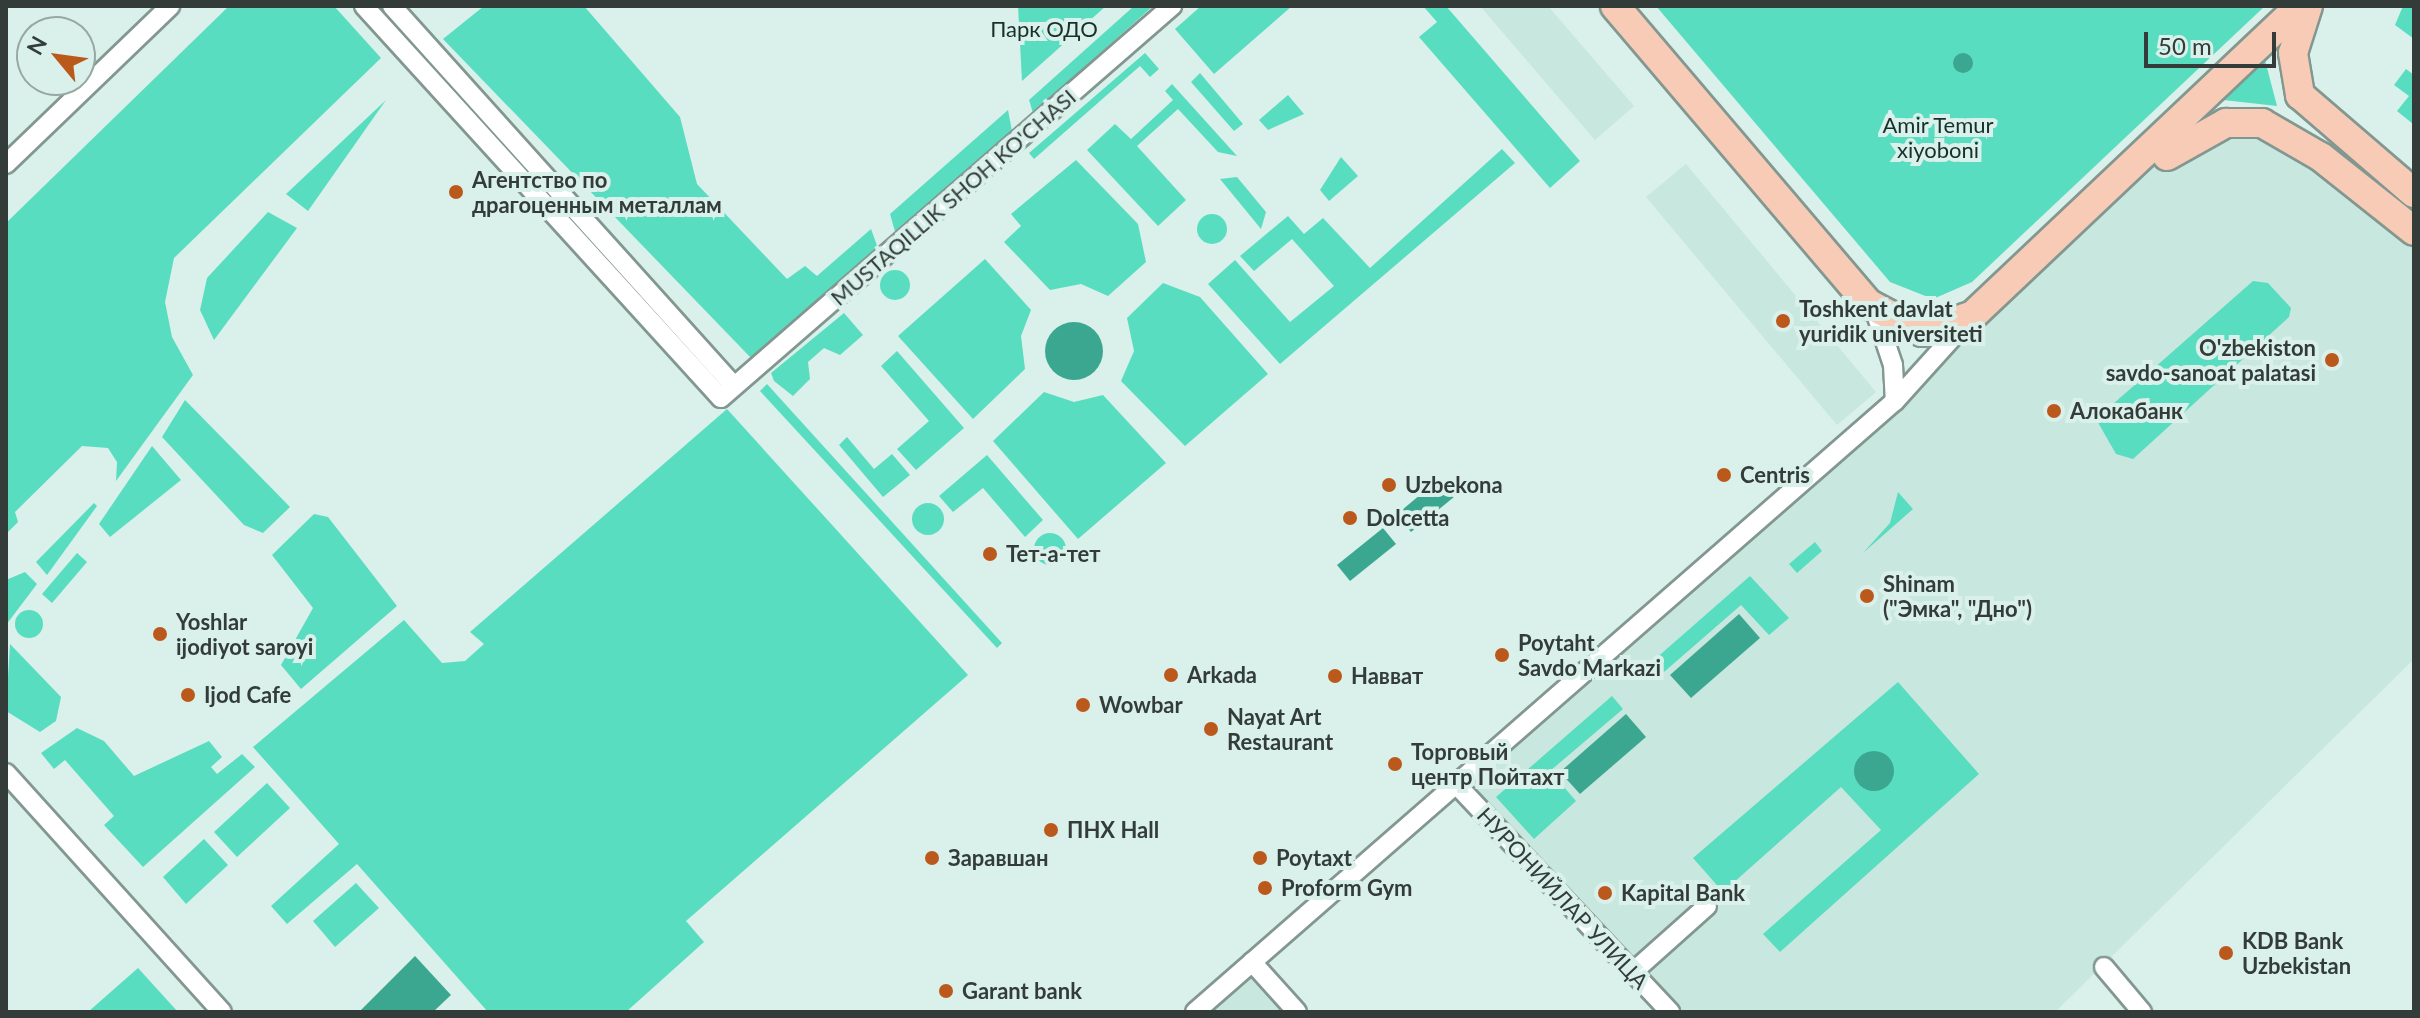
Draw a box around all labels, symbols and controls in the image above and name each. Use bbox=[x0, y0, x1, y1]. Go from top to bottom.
north arrow bbox=[16, 16, 96, 96]
park label: Парк ОДО bbox=[990, 16, 1098, 42]
scale bar bbox=[2148, 16, 2280, 66]
text: N bbox=[20, 31, 52, 59]
text: 50 m bbox=[2158, 31, 2212, 60]
street label: MUSTAQILLIK SHOH KO'CHASI bbox=[825, 83, 1081, 311]
park label: Amir Temur xiyoboni bbox=[1882, 111, 1994, 162]
place label: Агентство по драгоценным металлам bbox=[472, 166, 722, 218]
marker: Агентство по драгоценным металлам bbox=[447, 183, 465, 201]
place label: Toshkent davlat yuridik universiteti bbox=[1799, 295, 1983, 346]
marker: Toshkent davlat yuridik universiteti bbox=[1774, 312, 1792, 330]
place label: O'zbekiston savdo-sanoat palatasi bbox=[2106, 334, 2316, 386]
marker: O'zbekiston savdo-sanoat palatasi bbox=[2323, 351, 2341, 369]
place label: Алокабанк bbox=[2070, 398, 2183, 424]
marker: Алокабанк bbox=[2045, 402, 2063, 420]
place label: Centris bbox=[1740, 462, 1810, 488]
marker: Centris bbox=[1715, 466, 1733, 484]
place label: Uzbekona bbox=[1405, 472, 1503, 498]
marker: Uzbekona bbox=[1380, 476, 1398, 494]
place label: Dolcetta bbox=[1366, 505, 1449, 531]
marker: Dolcetta bbox=[1341, 509, 1359, 527]
place label: Тет-а-тет bbox=[1006, 541, 1101, 567]
marker: Тет-а-тет bbox=[981, 545, 999, 563]
place label: Shinam ("Эмка", "Дно") bbox=[1883, 570, 2032, 622]
marker: Shinam ("Эмка", "Дно") bbox=[1858, 587, 1876, 605]
place label: Yoshlar ijodiyot saroyi bbox=[176, 608, 313, 660]
marker: Yoshlar ijodiyot saroyi bbox=[151, 625, 169, 643]
place label: Poytaht Savdo Markazi bbox=[1518, 629, 1661, 680]
marker: Poytaht Savdo Markazi bbox=[1493, 646, 1511, 664]
place label: Arkada bbox=[1187, 662, 1257, 688]
place label: Навват bbox=[1351, 663, 1423, 689]
marker: Arkada bbox=[1162, 666, 1180, 684]
marker: Навват bbox=[1326, 667, 1344, 685]
place label: Ijod Cafe bbox=[204, 682, 291, 708]
marker: Ijod Cafe bbox=[179, 686, 197, 704]
place label: Wowbar bbox=[1099, 692, 1183, 718]
marker: Wowbar bbox=[1074, 696, 1092, 714]
place label: Nayat Art Restaurant bbox=[1227, 703, 1333, 754]
marker: Nayat Art Restaurant bbox=[1202, 720, 1220, 738]
place label: Торговый центр Пойтахт bbox=[1411, 738, 1565, 790]
marker: Торговый центр Пойтахт bbox=[1386, 755, 1404, 773]
street label: НУРОНИЙЛАР УЛИЦА bbox=[1472, 802, 1654, 994]
place label: ПНХ Hall bbox=[1067, 817, 1159, 843]
marker: ПНХ Hall bbox=[1042, 821, 1060, 839]
place label: Заравшан bbox=[948, 845, 1048, 871]
place label: Poytaxt bbox=[1276, 845, 1352, 871]
marker: Заравшан bbox=[923, 849, 941, 867]
marker: Poytaxt bbox=[1251, 849, 1269, 867]
place label: Proform Gym bbox=[1281, 875, 1413, 901]
marker: Proform Gym bbox=[1256, 879, 1274, 897]
place label: Kapital Bank bbox=[1621, 880, 1745, 906]
marker: Kapital Bank bbox=[1596, 884, 1614, 902]
place label: KDB Bank Uzbekistan bbox=[2242, 927, 2351, 978]
marker: KDB Bank Uzbekistan bbox=[2217, 944, 2235, 962]
place label: Garant bank bbox=[962, 978, 1082, 1004]
marker: Garant bank bbox=[937, 982, 955, 1000]

